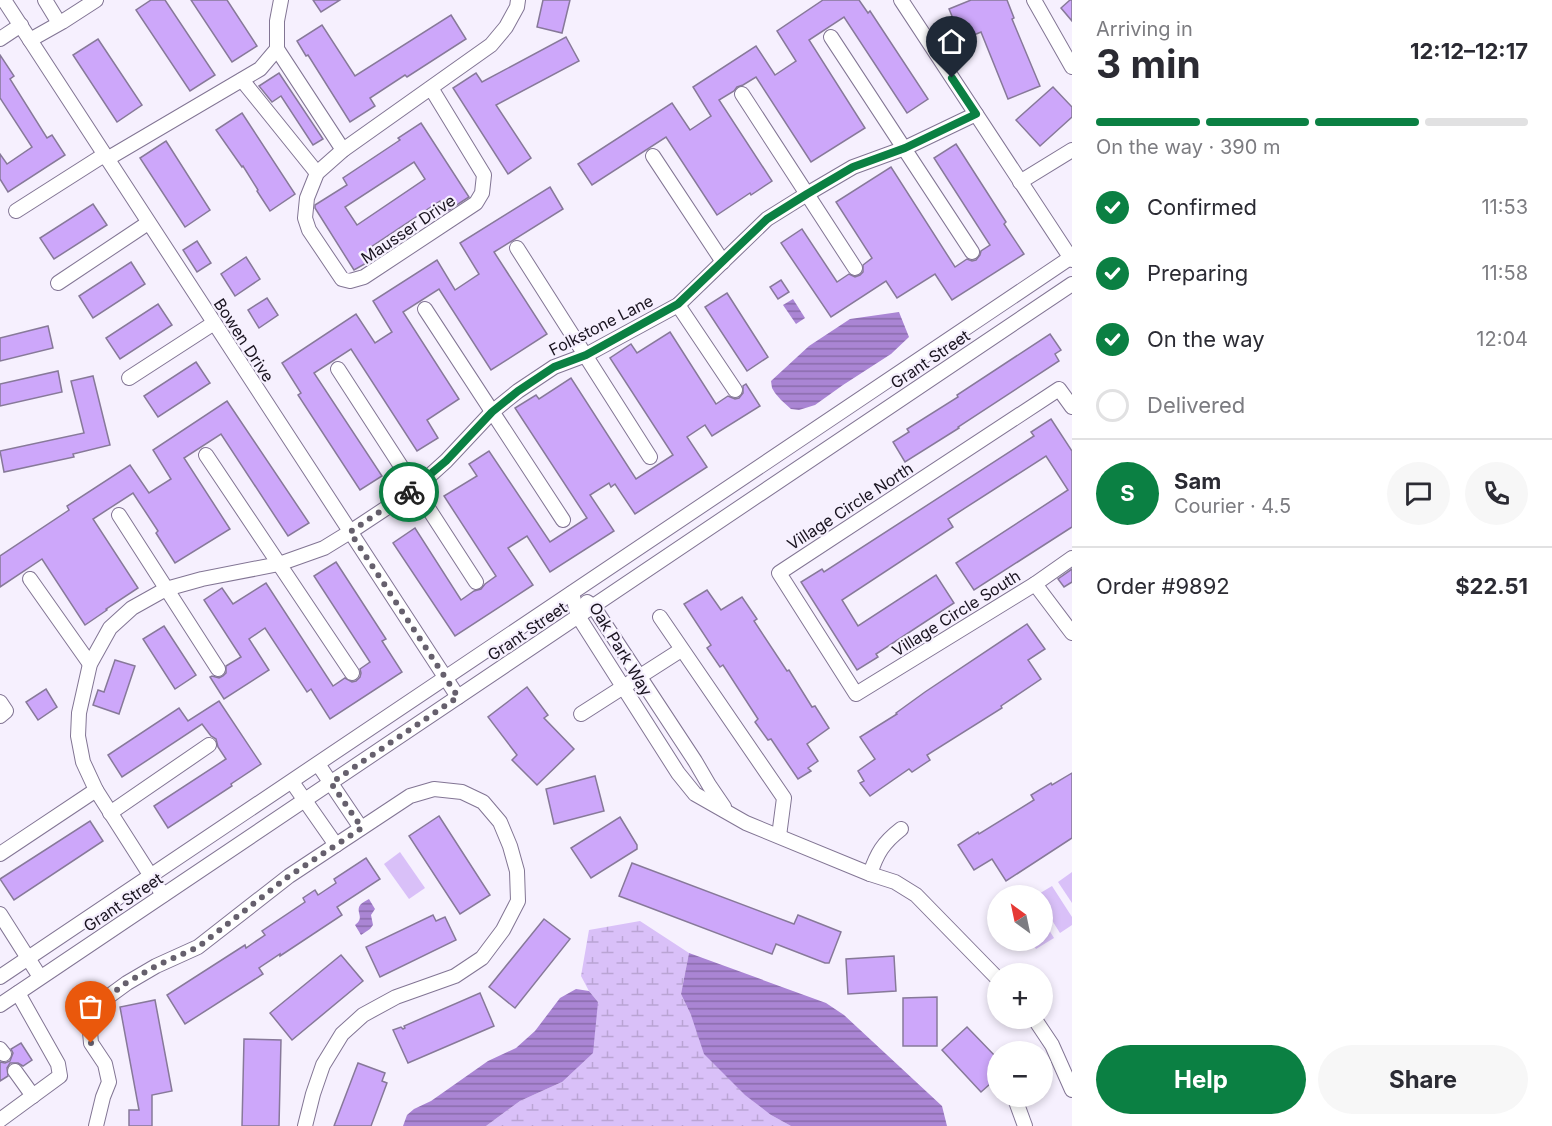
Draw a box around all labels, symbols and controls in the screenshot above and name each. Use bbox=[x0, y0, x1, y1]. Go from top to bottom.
pin bbox=[926, 16, 977, 78]
text: Arriving in bbox=[1096, 17, 1193, 41]
icon: home bbox=[935, 25, 968, 58]
text: 12:12–12:17 bbox=[1410, 38, 1528, 64]
text: 3 min bbox=[1096, 40, 1201, 87]
text: On the way · 390 m bbox=[1096, 135, 1280, 159]
street label: Mausser Drive bbox=[357, 190, 459, 268]
icon: check bbox=[1096, 191, 1129, 224]
text: Confirmed bbox=[1147, 194, 1257, 220]
text: 11:53 bbox=[1481, 195, 1528, 219]
icon: check bbox=[1096, 257, 1129, 290]
text: Preparing bbox=[1147, 260, 1248, 286]
text: 11:58 bbox=[1481, 261, 1528, 285]
street label: Folkstone Lane bbox=[546, 290, 656, 360]
street label: Bowen Drive bbox=[210, 294, 278, 386]
icon: check bbox=[1096, 323, 1129, 356]
street label: Grant Street bbox=[887, 325, 973, 393]
text: On the way bbox=[1147, 326, 1265, 352]
text: 12:04 bbox=[1476, 327, 1528, 351]
text: Delivered bbox=[1147, 392, 1245, 418]
street label: Village Circle North bbox=[783, 458, 917, 554]
courier bbox=[379, 462, 439, 522]
button: chat bbox=[1387, 462, 1450, 525]
button: phone bbox=[1465, 462, 1528, 525]
text: Sam bbox=[1174, 468, 1221, 494]
icon: bike bbox=[393, 476, 426, 509]
text: S bbox=[1120, 480, 1135, 506]
text: Courier · 4.5 bbox=[1174, 494, 1291, 518]
street label: Village Circle South bbox=[888, 565, 1024, 661]
text: Order #9892 bbox=[1096, 573, 1230, 599]
text: $22.51 bbox=[1455, 573, 1528, 599]
street label: Grant Street bbox=[484, 597, 570, 665]
street label: Oak Park Way bbox=[585, 598, 657, 700]
street label: Grant Street bbox=[80, 868, 166, 936]
north arrow bbox=[987, 885, 1053, 951]
map controls bbox=[987, 885, 1053, 1107]
button: + bbox=[987, 963, 1053, 1029]
pin bbox=[65, 981, 116, 1043]
icon: bag bbox=[74, 990, 107, 1023]
button: − bbox=[987, 1041, 1053, 1107]
button: Help bbox=[1096, 1045, 1306, 1114]
button: Share bbox=[1318, 1045, 1528, 1114]

